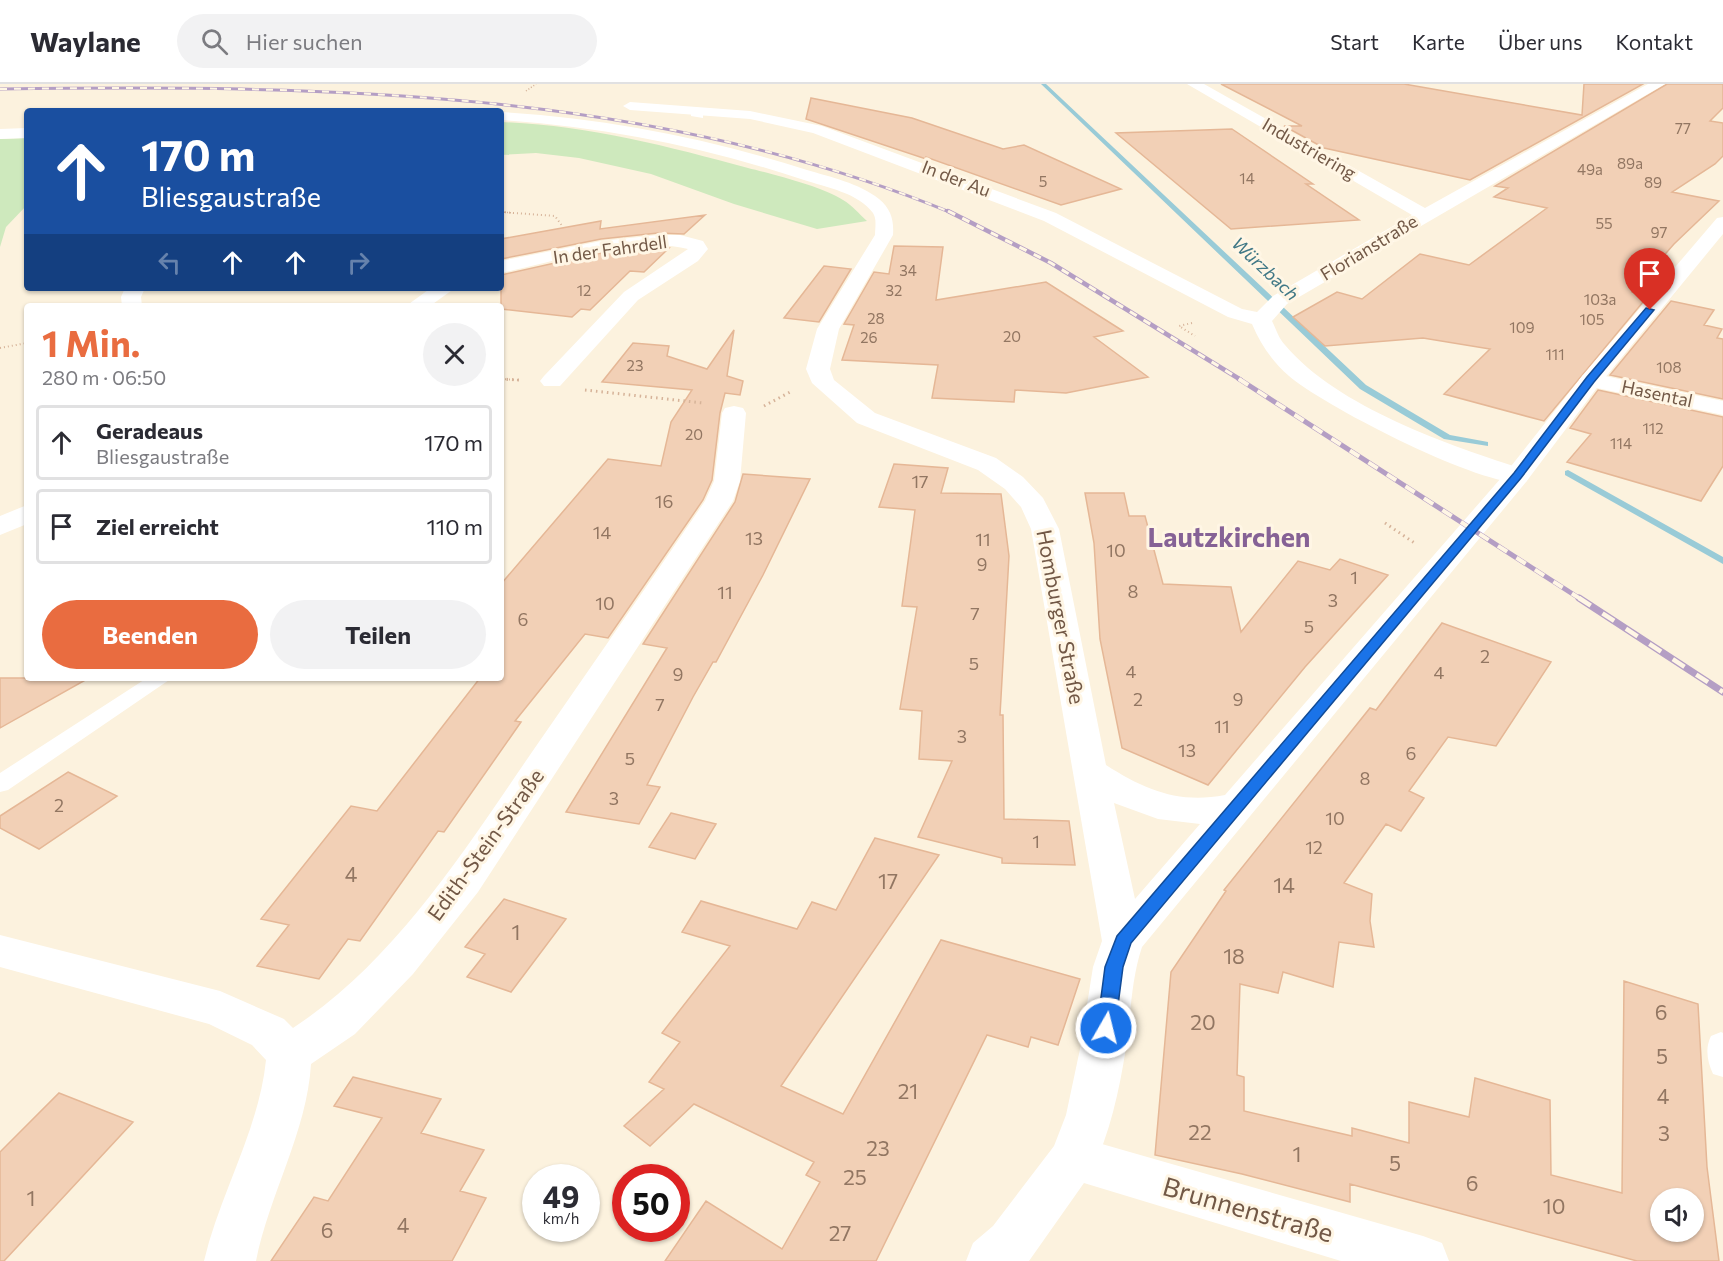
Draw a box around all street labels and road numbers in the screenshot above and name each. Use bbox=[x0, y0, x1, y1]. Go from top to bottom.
street label: Industriering bbox=[1259, 112, 1360, 184]
street label: In der Au bbox=[919, 155, 994, 201]
street label: Florianstraße bbox=[1316, 210, 1421, 285]
street label: In der Fahrdell bbox=[551, 230, 668, 268]
street label: Hasental bbox=[1620, 375, 1695, 411]
street label: Homburger Straße bbox=[1032, 527, 1091, 706]
street label: Edith-Stein-Straße bbox=[421, 763, 548, 925]
street label: Brunnenstraße bbox=[1160, 1169, 1337, 1248]

